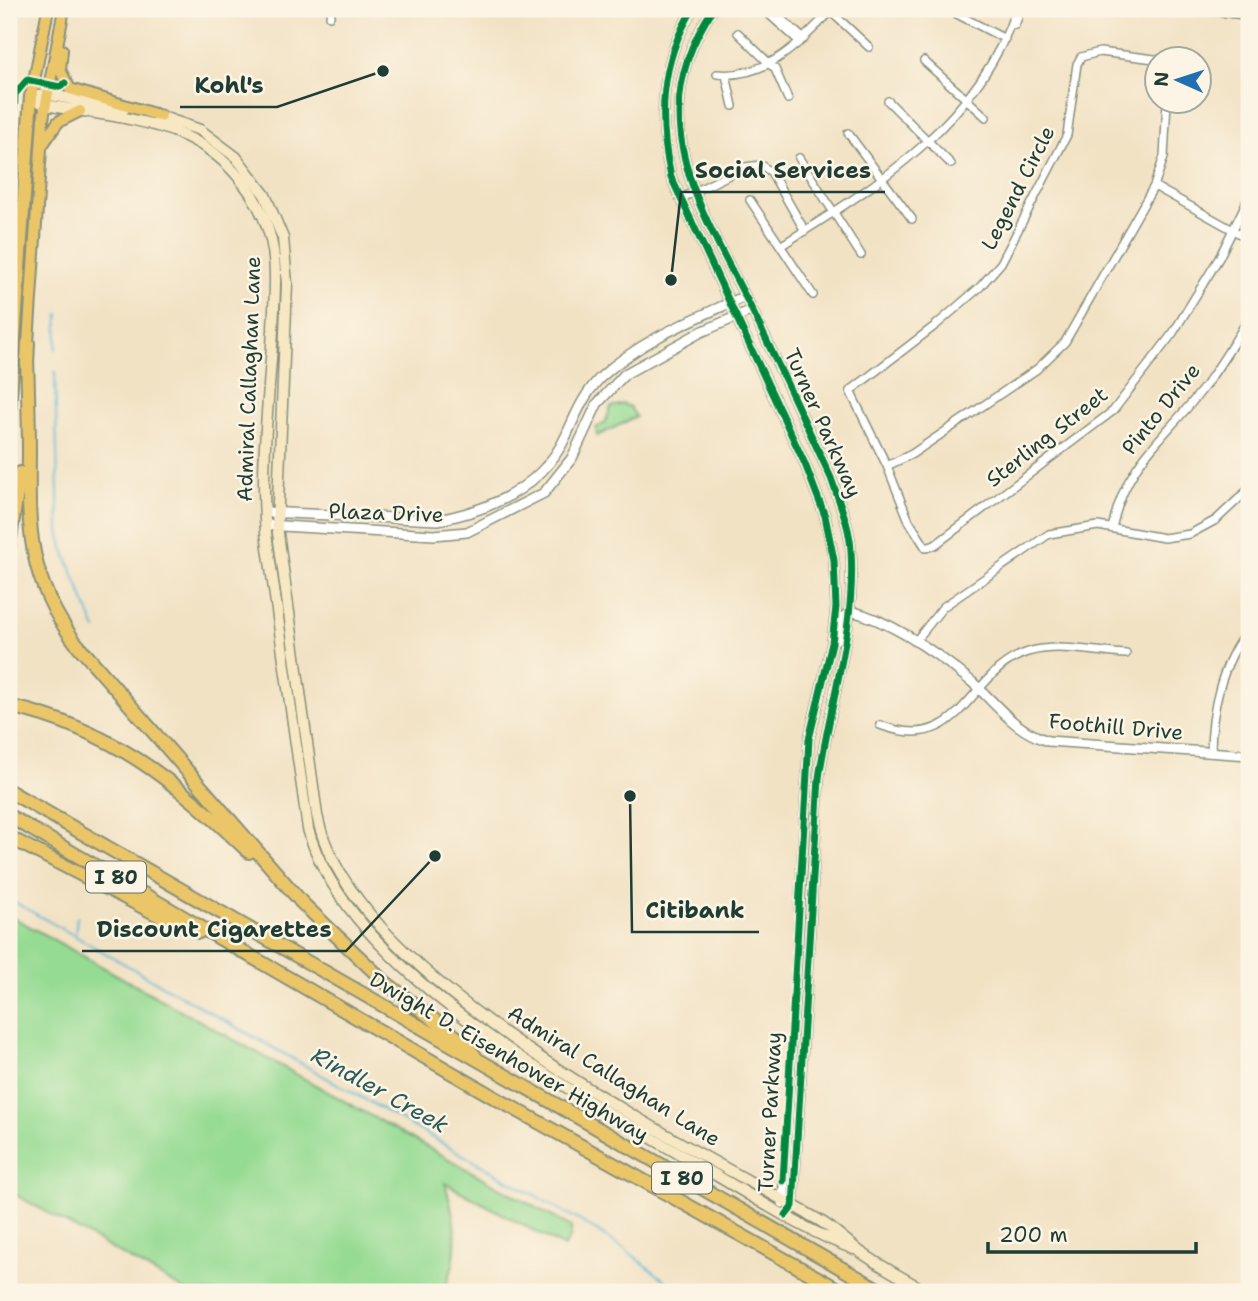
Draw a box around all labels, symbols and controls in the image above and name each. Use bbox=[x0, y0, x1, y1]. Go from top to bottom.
north arrow bbox=[1142, 46, 1212, 116]
callout: Kohl's bbox=[180, 63, 277, 107]
text: Kohl's bbox=[194, 70, 264, 100]
text: N bbox=[1149, 71, 1174, 87]
street label: Legend Circle bbox=[975, 121, 1061, 255]
callout: Social Services bbox=[681, 148, 885, 192]
text: Social Services bbox=[695, 155, 871, 185]
street label: Admiral Callaghan Lane bbox=[231, 256, 267, 502]
street label: Turner Parkway bbox=[778, 344, 868, 502]
street label: Pinto Drive bbox=[1115, 357, 1207, 461]
street label: Sterling Street bbox=[980, 381, 1114, 493]
street label: Plaza Drive bbox=[328, 497, 444, 529]
street label: Foothill Drive bbox=[1048, 707, 1184, 747]
road number: I 80 bbox=[86, 862, 146, 892]
callout: Citibank bbox=[632, 888, 759, 932]
text: Citibank bbox=[645, 895, 745, 925]
callout: Discount Cigarettes bbox=[82, 907, 346, 951]
text: Discount Cigarettes bbox=[96, 914, 332, 944]
street label: Dwight D. Eisenhower Highway bbox=[364, 965, 654, 1149]
street label: Admiral Callaghan Lane bbox=[502, 999, 726, 1153]
street label: Turner Parkway bbox=[752, 1031, 788, 1193]
water label: Rindler Creek bbox=[306, 1040, 454, 1140]
road number: I 80 bbox=[652, 1162, 712, 1194]
scale bar bbox=[988, 1210, 1197, 1254]
text: 200 m bbox=[999, 1221, 1068, 1249]

